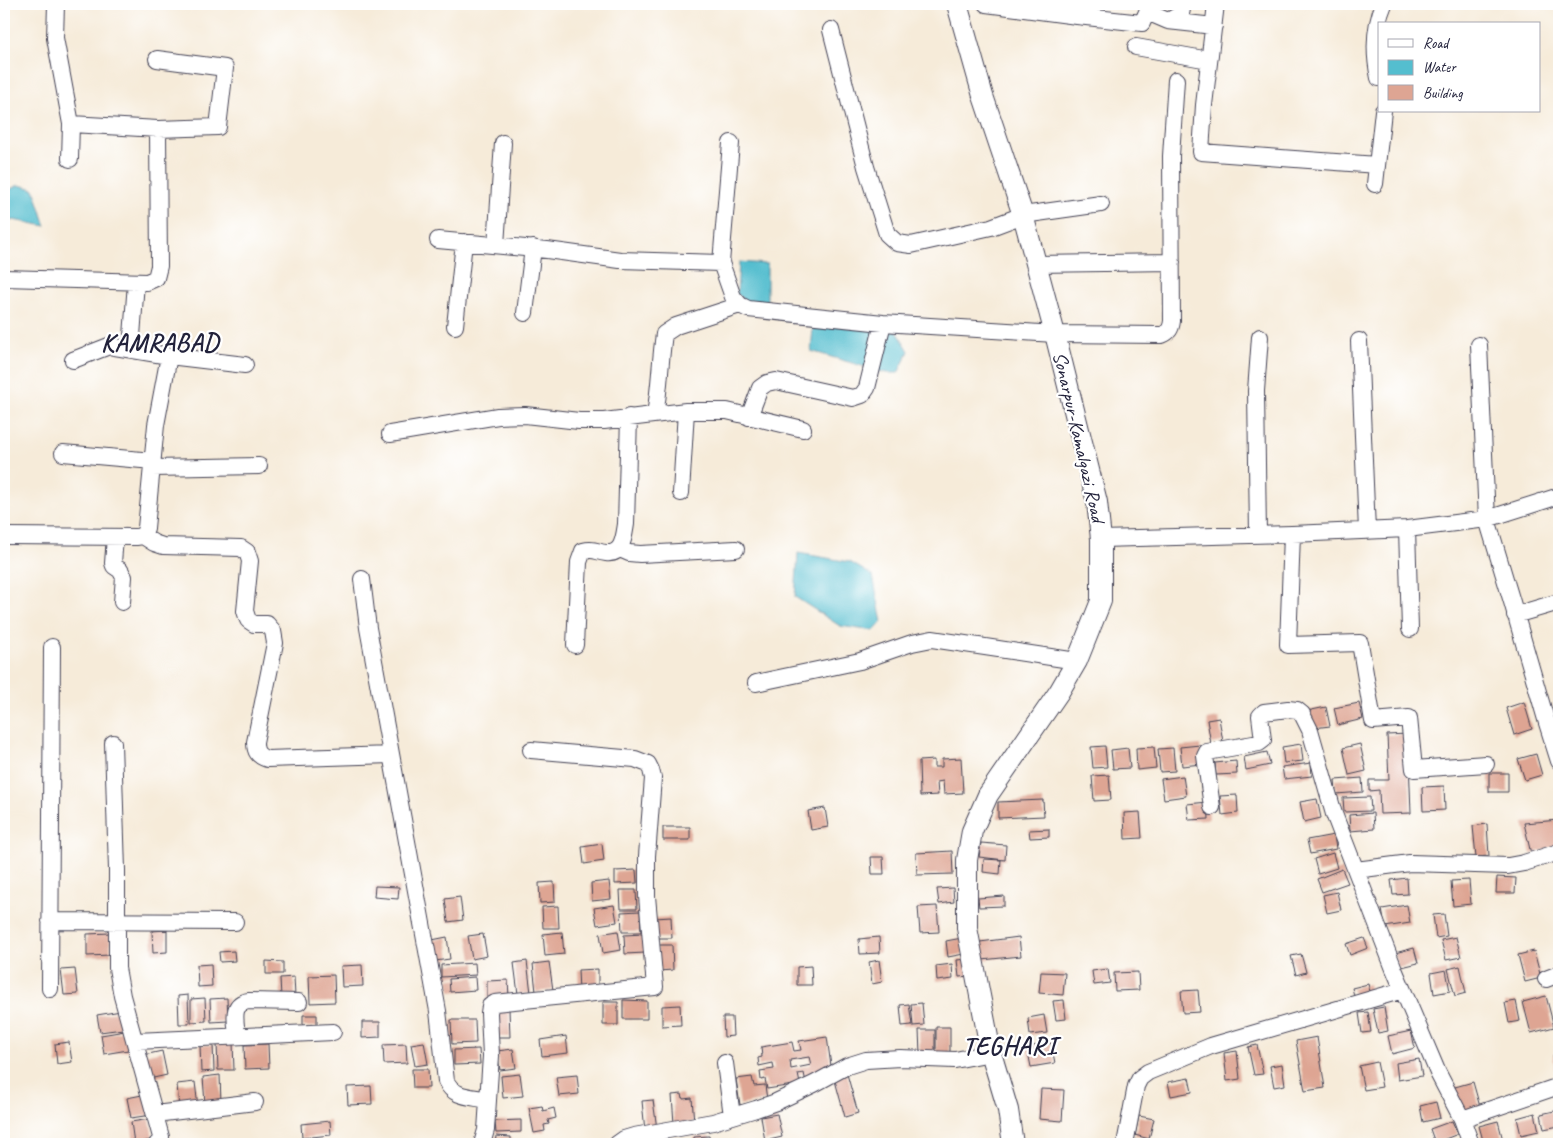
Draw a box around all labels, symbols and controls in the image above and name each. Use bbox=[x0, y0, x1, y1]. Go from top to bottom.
legend bbox=[1378, 22, 1540, 112]
text: Road bbox=[1423, 34, 1450, 53]
text: Water bbox=[1423, 58, 1457, 77]
text: Building bbox=[1423, 84, 1463, 103]
district label: KAMRABAD bbox=[101, 327, 221, 359]
street label: Sonarpur-Kamalgazi Road bbox=[1047, 349, 1111, 528]
district label: TEGHARI bbox=[963, 1030, 1062, 1062]

